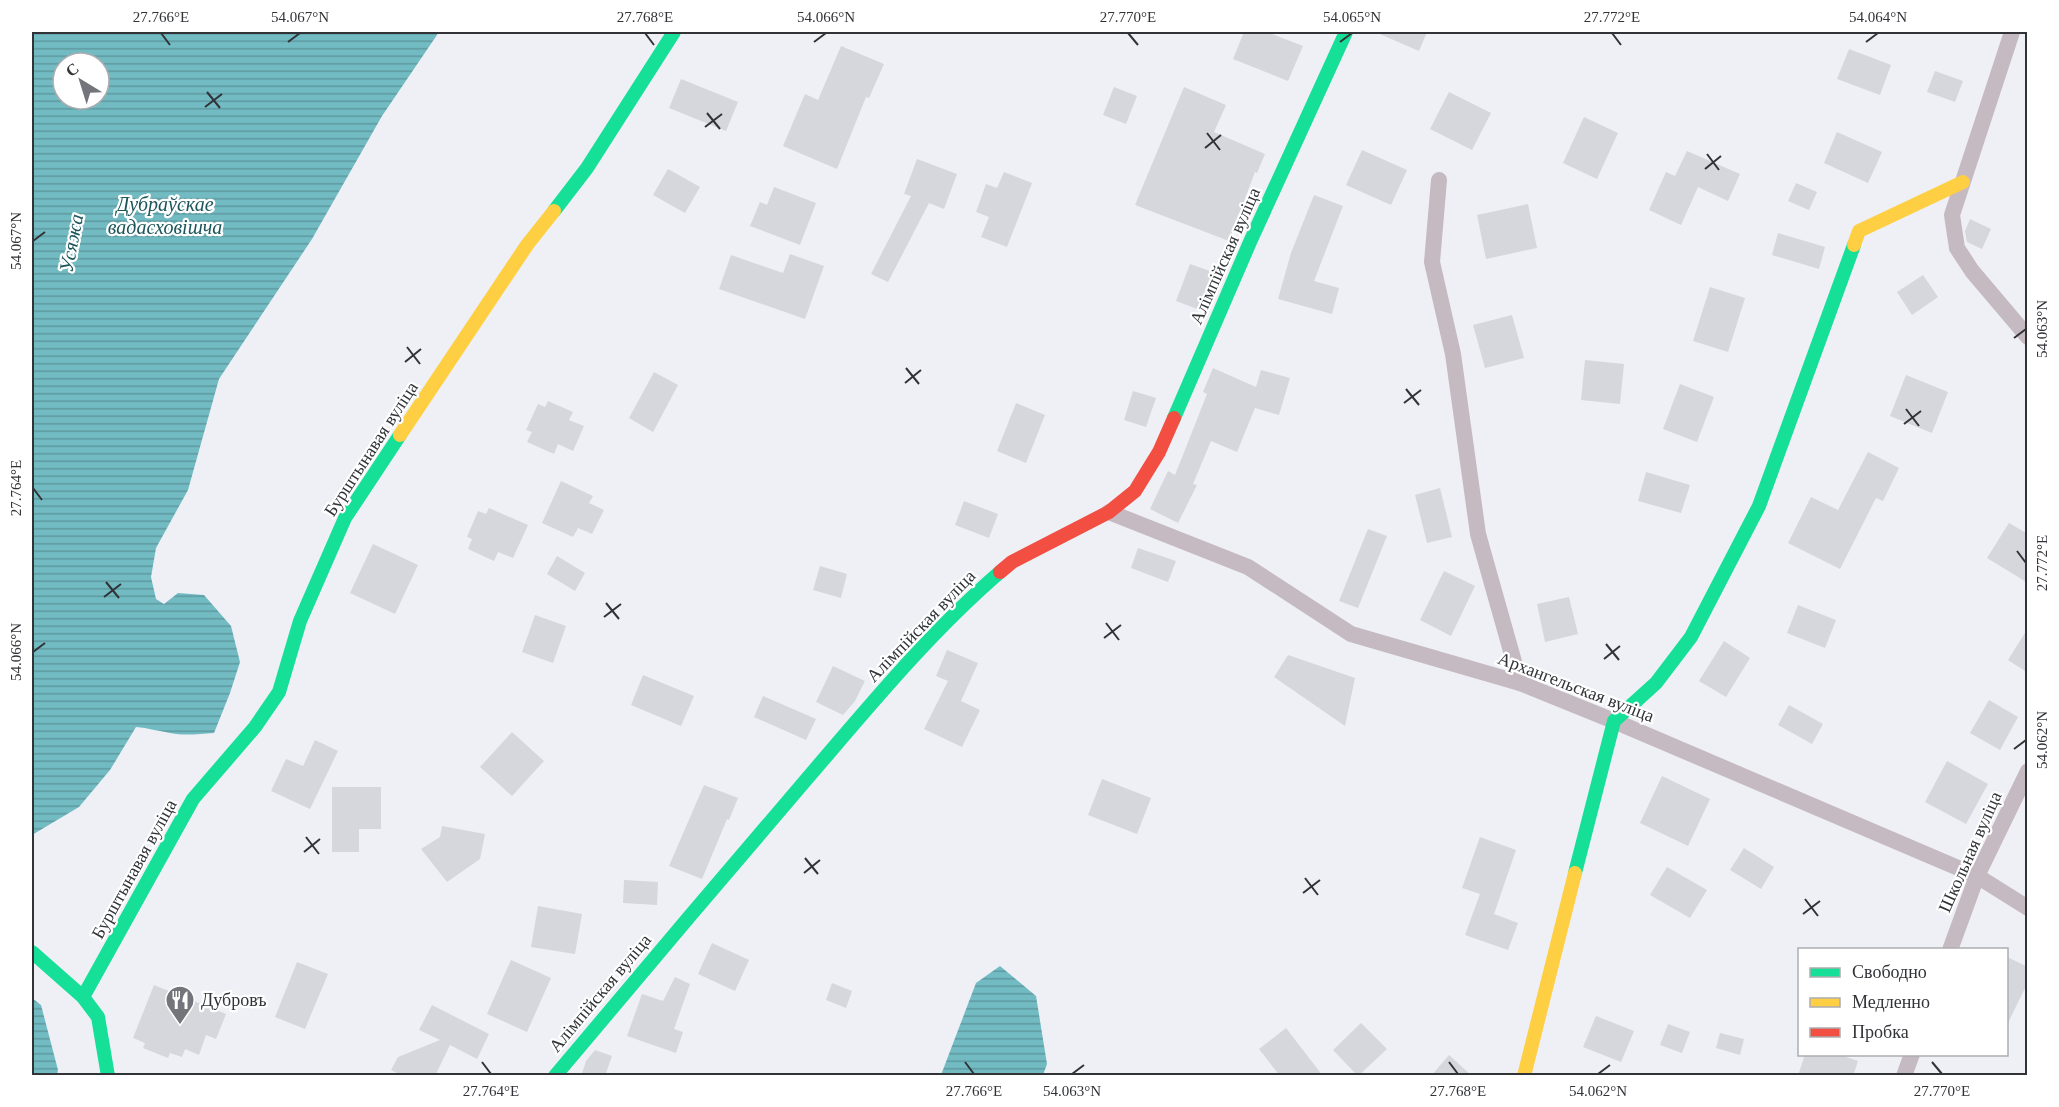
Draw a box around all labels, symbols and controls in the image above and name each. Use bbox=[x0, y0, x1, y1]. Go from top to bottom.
text: 27.766°E bbox=[133, 9, 189, 25]
text: 54.067°N bbox=[271, 9, 329, 25]
text: 27.768°E bbox=[617, 9, 673, 25]
text: 54.066°N bbox=[797, 9, 855, 25]
text: 27.770°E bbox=[1100, 9, 1156, 25]
text: 54.065°N bbox=[1323, 9, 1381, 25]
text: 27.772°E bbox=[1584, 9, 1640, 25]
text: 54.064°N bbox=[1849, 9, 1907, 25]
north arrow bbox=[51, 51, 111, 111]
text: С bbox=[62, 59, 82, 80]
street label: Алімпійская вуліца bbox=[1186, 185, 1264, 327]
water label: Дубраўскае вадасховішча bbox=[108, 193, 222, 238]
text: 54.067°N bbox=[8, 212, 24, 270]
water label: Усяжа bbox=[55, 212, 87, 274]
text: 54.063°N bbox=[2034, 300, 2050, 358]
street label: Бурштынавая вуліца bbox=[320, 378, 422, 520]
text: 27.764°E bbox=[8, 460, 24, 516]
text: 27.772°E bbox=[2034, 535, 2050, 591]
street label: Алімпійская вуліца bbox=[863, 566, 979, 686]
text: 54.066°N bbox=[8, 623, 24, 681]
street label: Архангельская вуліца bbox=[1495, 648, 1657, 726]
text: 54.062°N bbox=[2034, 711, 2050, 769]
street label: Школьная вуліца bbox=[1934, 789, 2006, 915]
street label: Бурштынавая вуліца bbox=[87, 796, 181, 942]
street label: Алімпійская вуліца bbox=[545, 930, 655, 1056]
legend bbox=[1798, 948, 2008, 1056]
text: Свободно bbox=[1852, 962, 1927, 982]
restaurant icon: Дубровъ bbox=[164, 984, 196, 1026]
place label: Дубровъ bbox=[201, 990, 267, 1010]
text: Медленно bbox=[1852, 992, 1930, 1012]
text: Пробка bbox=[1852, 1022, 1909, 1042]
text: 27.764°E bbox=[463, 1083, 519, 1099]
text: 27.766°E bbox=[946, 1083, 1002, 1099]
text: 54.063°N bbox=[1043, 1083, 1101, 1099]
text: 27.768°E bbox=[1430, 1083, 1486, 1099]
text: 54.062°N bbox=[1569, 1083, 1627, 1099]
text: 27.770°E bbox=[1914, 1083, 1970, 1099]

